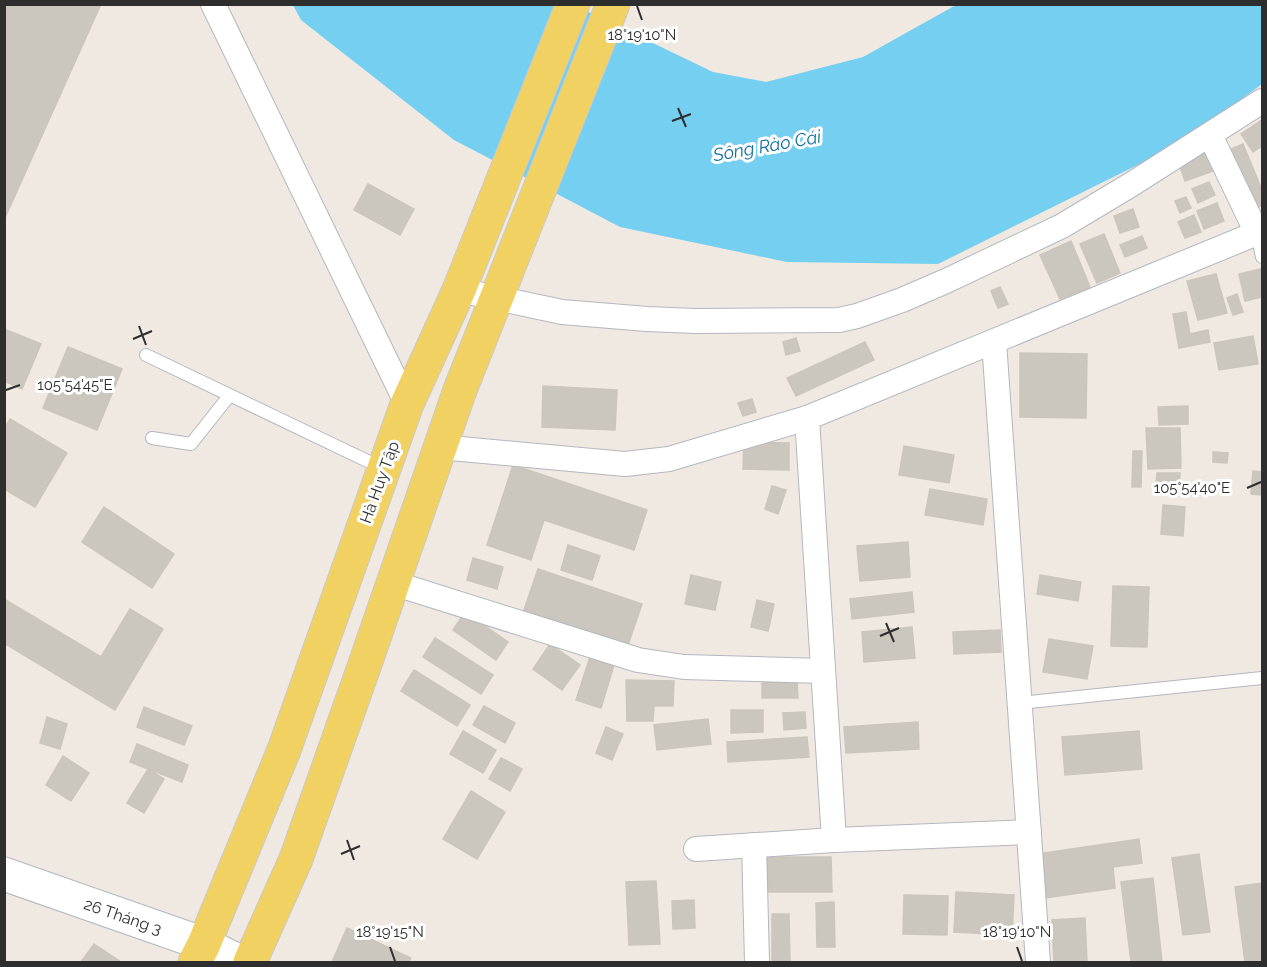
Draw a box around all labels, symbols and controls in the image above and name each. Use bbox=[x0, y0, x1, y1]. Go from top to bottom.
text: 18°19'10"N bbox=[608, 26, 676, 44]
water label: Sông Rào Cái bbox=[710, 125, 824, 165]
text: 105°54'45"E bbox=[37, 376, 113, 394]
street label: Hà Huy Tập bbox=[356, 438, 403, 526]
text: 105°54'40"E bbox=[1154, 479, 1230, 497]
street label: 26 Tháng 3 bbox=[81, 894, 164, 939]
text: 18°19'15"N bbox=[356, 923, 424, 941]
text: 18°19'10"N bbox=[983, 923, 1051, 941]

